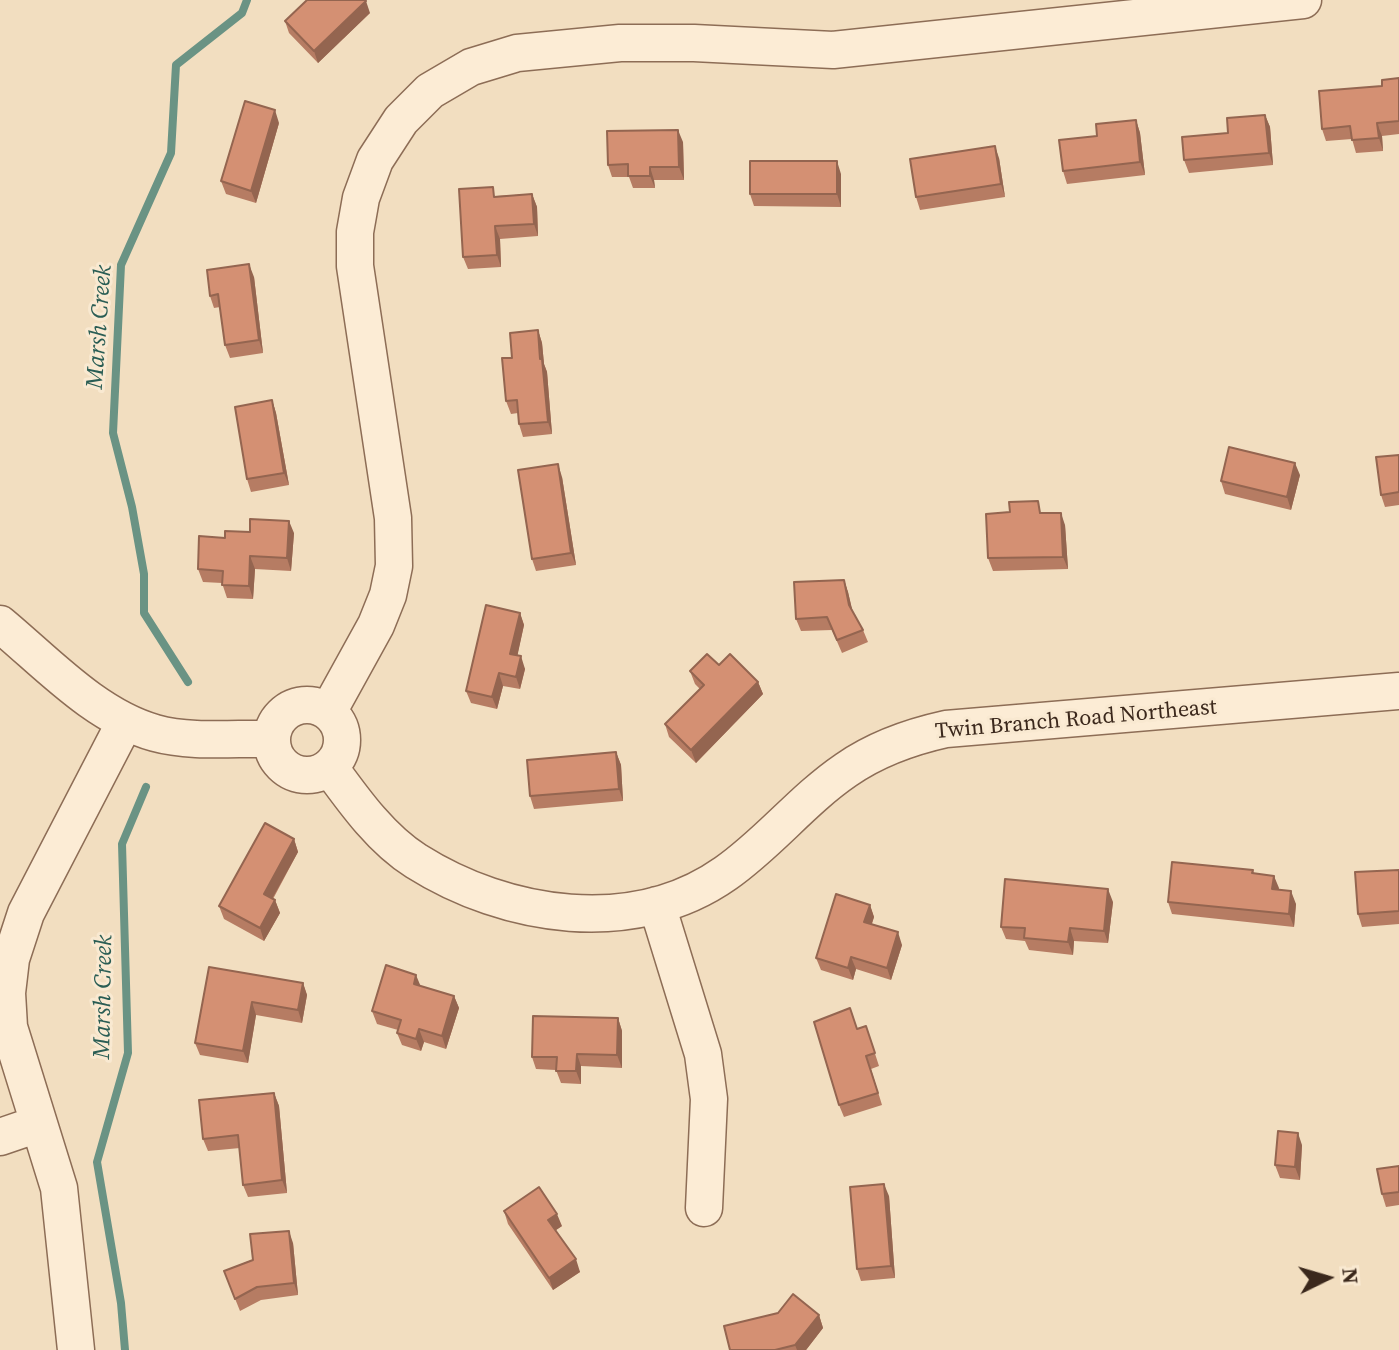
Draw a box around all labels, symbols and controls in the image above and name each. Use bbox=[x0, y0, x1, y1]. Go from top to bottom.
water label: Marsh Creek bbox=[81, 264, 119, 390]
street label: Twin Branch Road Northeast bbox=[934, 695, 1218, 745]
water label: Marsh Creek bbox=[89, 935, 119, 1059]
north arrow bbox=[1287, 1238, 1367, 1318]
text: N bbox=[1335, 1267, 1367, 1285]

